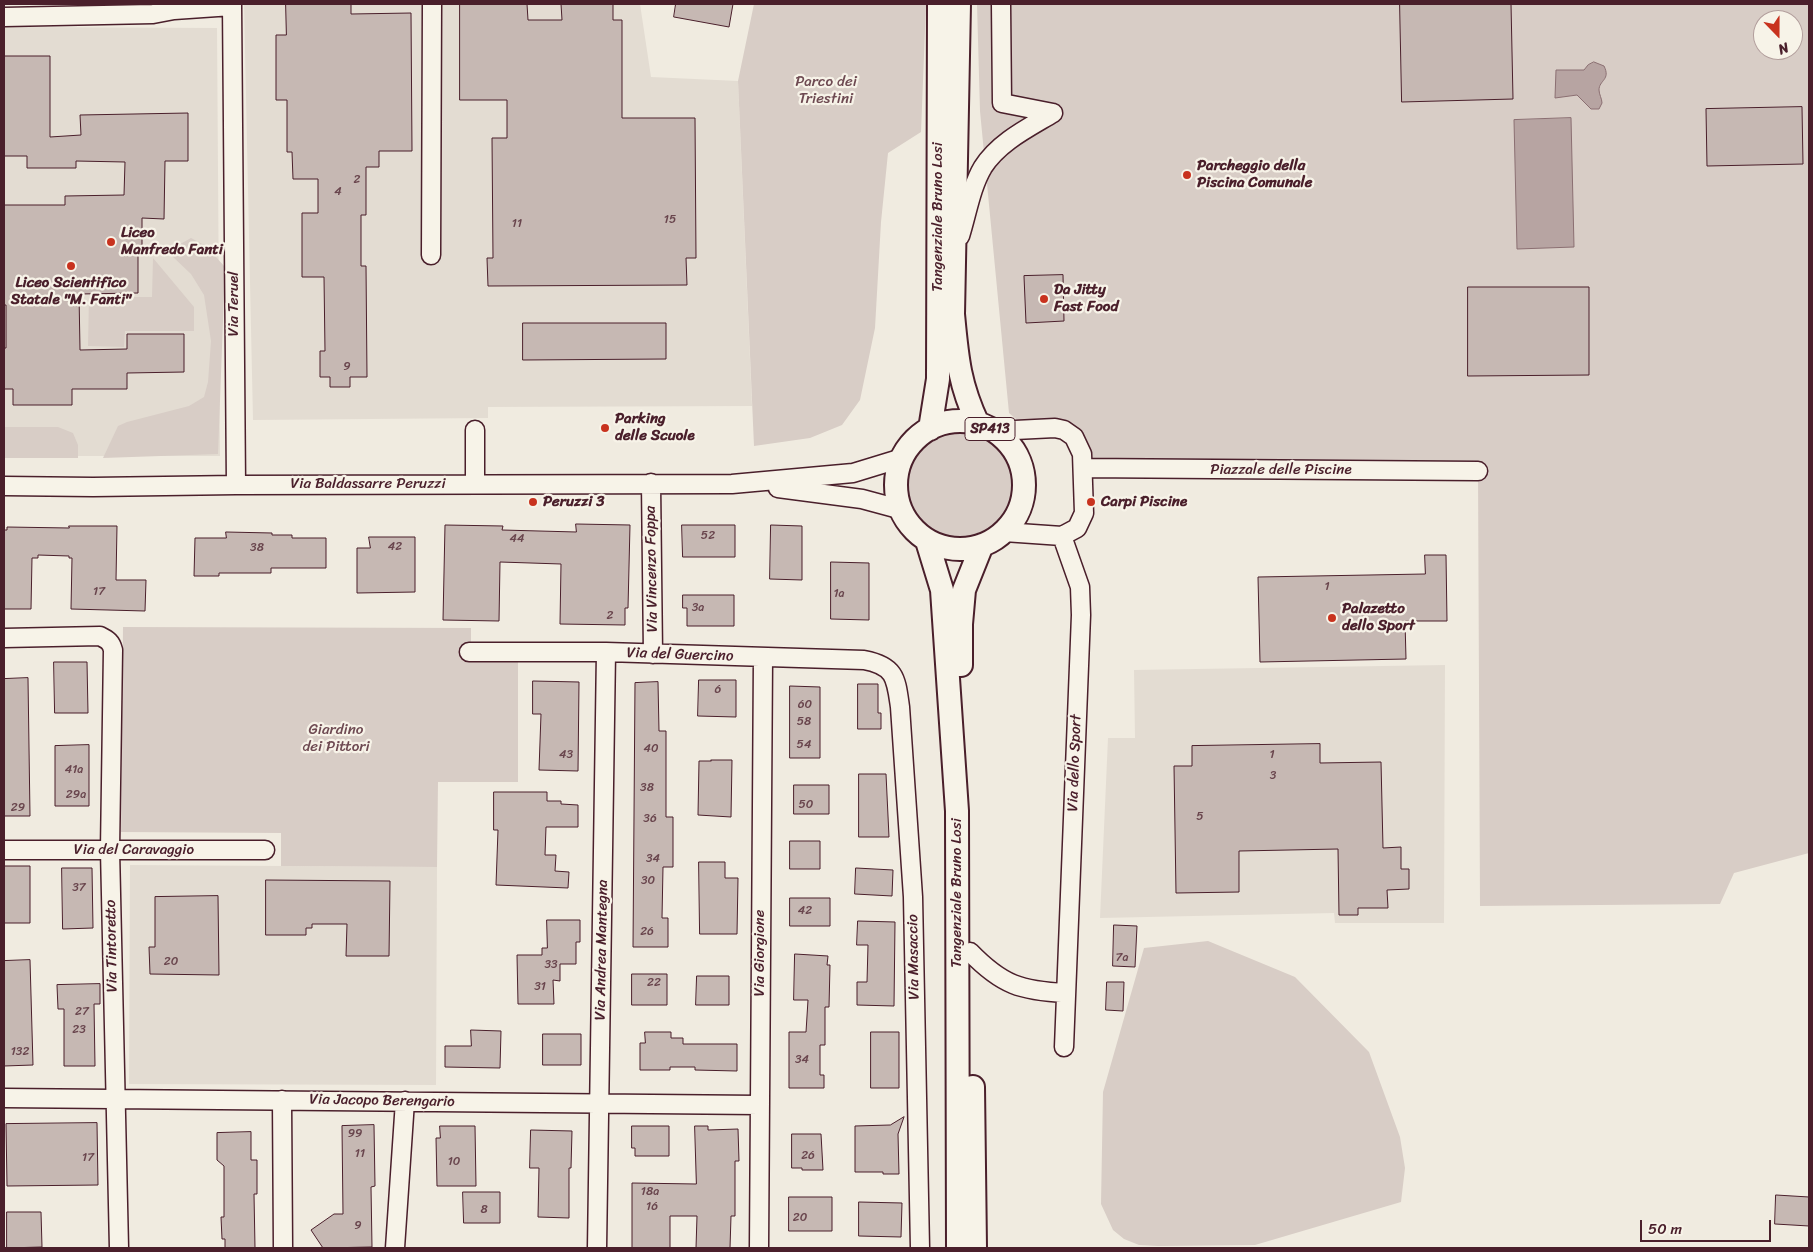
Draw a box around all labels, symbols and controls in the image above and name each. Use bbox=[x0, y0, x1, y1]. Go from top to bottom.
north arrow bbox=[1753, 10, 1803, 60]
text: N bbox=[1774, 35, 1793, 62]
park label: Parco dei Triestini bbox=[795, 73, 857, 108]
street label: Tangenziale Bruno Losi bbox=[929, 142, 947, 292]
place label: Parcheggio della Piscina Comunale bbox=[1197, 157, 1312, 192]
marker: Parcheggio della Piscina Comunale bbox=[1181, 169, 1193, 181]
house number: 2 bbox=[354, 173, 360, 187]
house number: 4 bbox=[334, 185, 342, 199]
house number: 15 bbox=[664, 213, 676, 227]
house number: 11 bbox=[512, 217, 522, 231]
place label: Liceo Manfredo Fanti bbox=[121, 224, 223, 259]
marker: Liceo Manfredo Fanti bbox=[105, 236, 117, 248]
marker: Liceo Scientifico Statale "M. Fanti" bbox=[65, 260, 77, 272]
street label: Via Teruel bbox=[225, 272, 243, 336]
place label: Liceo Scientifico Statale "M. Fanti" bbox=[11, 274, 131, 309]
place label: Da Jitty Fast Food bbox=[1054, 281, 1118, 316]
marker: Da Jitty Fast Food bbox=[1038, 293, 1050, 305]
house number: 9 bbox=[343, 360, 351, 374]
place label: Parking delle Scuole bbox=[615, 410, 695, 445]
road number: SP413 bbox=[965, 418, 1015, 440]
marker: Parking delle Scuole bbox=[599, 422, 611, 434]
street label: Piazzale delle Piscine bbox=[1210, 461, 1352, 479]
street label: Via Baldassarre Peruzzi bbox=[290, 475, 446, 493]
place label: Peruzzi 3 bbox=[543, 493, 605, 511]
place label: Carpi Piscine bbox=[1101, 493, 1187, 511]
marker: Peruzzi 3 bbox=[527, 496, 539, 508]
marker: Carpi Piscine bbox=[1085, 496, 1097, 508]
street label: Via Vincenzo Foppa bbox=[642, 506, 662, 632]
house number: 52 bbox=[701, 529, 715, 543]
house number: 44 bbox=[510, 532, 524, 546]
house number: 42 bbox=[388, 540, 402, 554]
house number: 38 bbox=[250, 541, 264, 555]
house number: 1 bbox=[1324, 580, 1330, 594]
house number: 17 bbox=[93, 585, 105, 599]
house number: 1a bbox=[833, 587, 845, 601]
place label: Palazetto dello Sport bbox=[1342, 600, 1415, 635]
house number: 3a bbox=[692, 601, 704, 615]
house number: 2 bbox=[607, 609, 613, 623]
marker: Palazetto dello Sport bbox=[1326, 612, 1338, 624]
street label: Via del Guercino bbox=[626, 644, 734, 666]
house number: 6 bbox=[715, 683, 721, 697]
house number: 60 bbox=[798, 698, 812, 712]
street label: Via dello Sport bbox=[1064, 714, 1086, 812]
house number: 58 bbox=[797, 715, 811, 729]
park label: Giardino dei Pittori bbox=[302, 721, 370, 756]
house number: 54 bbox=[797, 738, 811, 752]
house number: 40 bbox=[643, 742, 659, 756]
house number: 43 bbox=[559, 748, 573, 762]
house number: 1 bbox=[1269, 748, 1275, 762]
house number: 41a bbox=[65, 763, 83, 777]
house number: 3 bbox=[1270, 769, 1276, 783]
house number: 38 bbox=[640, 781, 654, 795]
house number: 29a bbox=[66, 788, 86, 802]
house number: 50 bbox=[799, 798, 813, 812]
house number: 29 bbox=[11, 801, 25, 815]
house number: 5 bbox=[1196, 810, 1204, 824]
house number: 36 bbox=[643, 812, 657, 826]
street label: Tangenziale Bruno Losi bbox=[948, 818, 966, 968]
street label: Via del Caravaggio bbox=[74, 841, 194, 859]
house number: 34 bbox=[646, 852, 660, 866]
house number: 30 bbox=[641, 874, 655, 888]
street label: Via Andrea Mantegna bbox=[592, 879, 612, 1021]
house number: 37 bbox=[72, 881, 86, 895]
street label: Via Tintoretto bbox=[102, 900, 122, 992]
house number: 42 bbox=[798, 904, 812, 918]
street label: Via Giorgione bbox=[751, 910, 769, 996]
street label: Via Masaccio bbox=[904, 914, 924, 1000]
house number: 26 bbox=[640, 925, 654, 939]
house number: 7a bbox=[1116, 951, 1128, 965]
house number: 20 bbox=[164, 955, 178, 969]
house number: 33 bbox=[544, 958, 558, 972]
house number: 22 bbox=[647, 976, 661, 990]
house number: 31 bbox=[534, 980, 546, 994]
house number: 27 bbox=[75, 1005, 89, 1019]
house number: 23 bbox=[72, 1023, 86, 1037]
house number: 132 bbox=[11, 1045, 29, 1059]
house number: 34 bbox=[795, 1053, 809, 1067]
street label: Via Jacopo Berengario bbox=[309, 1091, 455, 1111]
house number: 99 bbox=[348, 1127, 362, 1141]
house number: 11 bbox=[355, 1147, 365, 1161]
house number: 26 bbox=[801, 1149, 815, 1163]
house number: 17 bbox=[82, 1151, 94, 1165]
house number: 10 bbox=[448, 1155, 460, 1169]
house number: 18a bbox=[641, 1185, 659, 1199]
house number: 16 bbox=[646, 1200, 658, 1214]
house number: 8 bbox=[480, 1203, 488, 1217]
scale bar bbox=[1643, 1210, 1774, 1242]
house number: 20 bbox=[793, 1211, 807, 1225]
text: 50 m bbox=[1648, 1216, 1682, 1242]
house number: 9 bbox=[354, 1219, 362, 1233]

